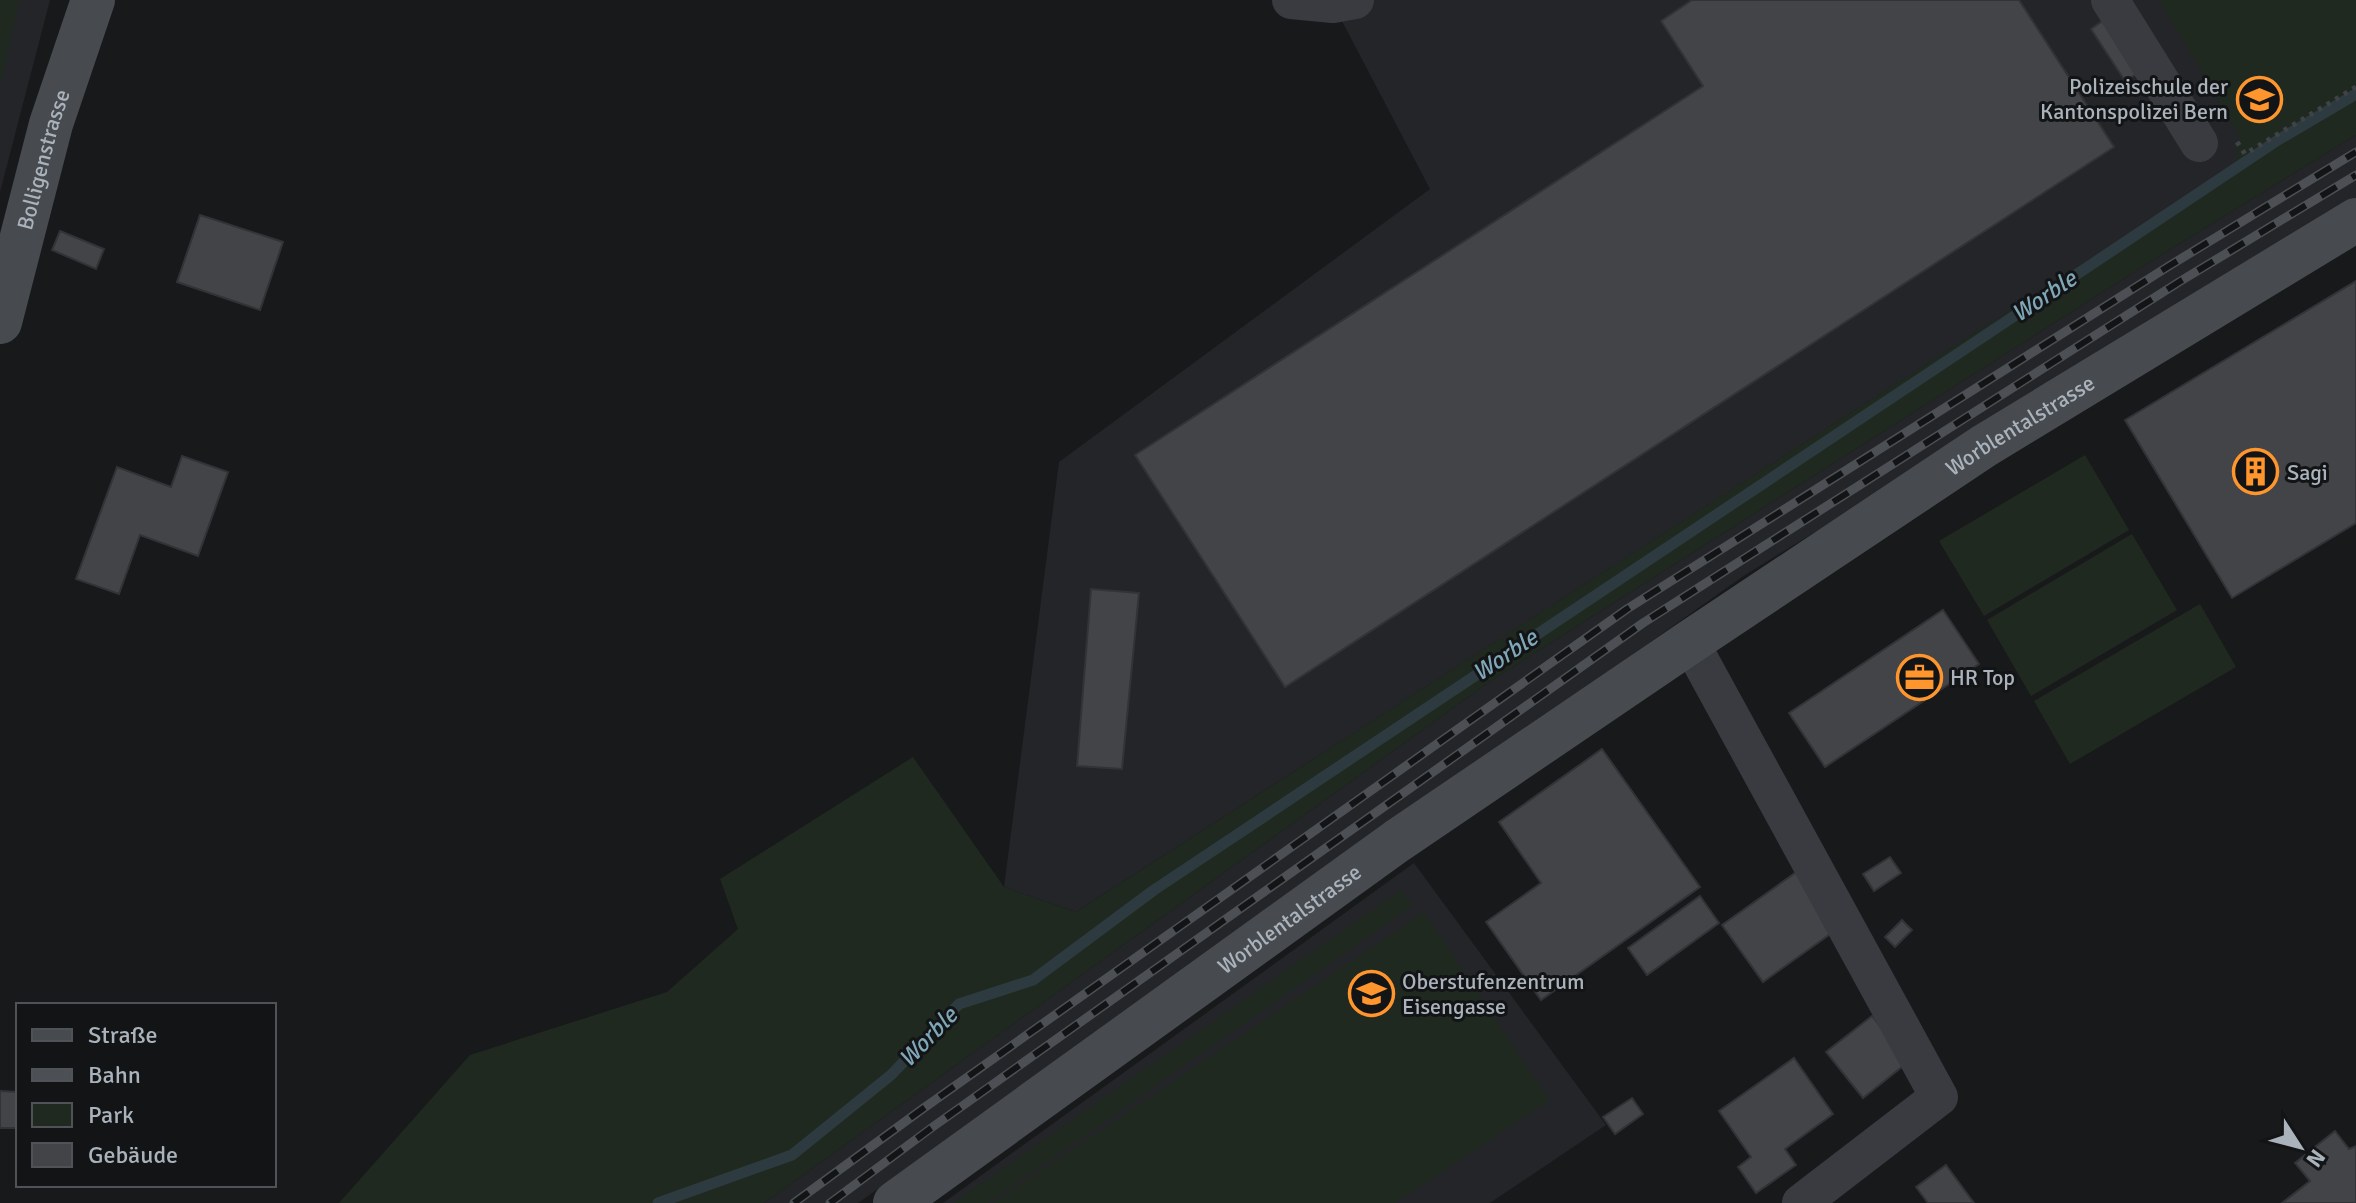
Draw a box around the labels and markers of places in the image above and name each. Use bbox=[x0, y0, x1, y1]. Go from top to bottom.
place label: Polizeischule der Kantonspolizei Bern bbox=[2040, 73, 2228, 125]
school or university icon: Polizeischule der Kantonspolizei Bern bbox=[2235, 75, 2283, 123]
building icon: Sagi bbox=[2232, 448, 2280, 496]
place label: Sagi bbox=[2287, 459, 2328, 486]
office icon: HR Top bbox=[1895, 653, 1943, 701]
place label: HR Top bbox=[1950, 664, 2015, 691]
place label: Oberstufenzentrum Eisengasse bbox=[1402, 968, 1585, 1020]
school or university icon: Oberstufenzentrum Eisengasse bbox=[1347, 970, 1395, 1018]

